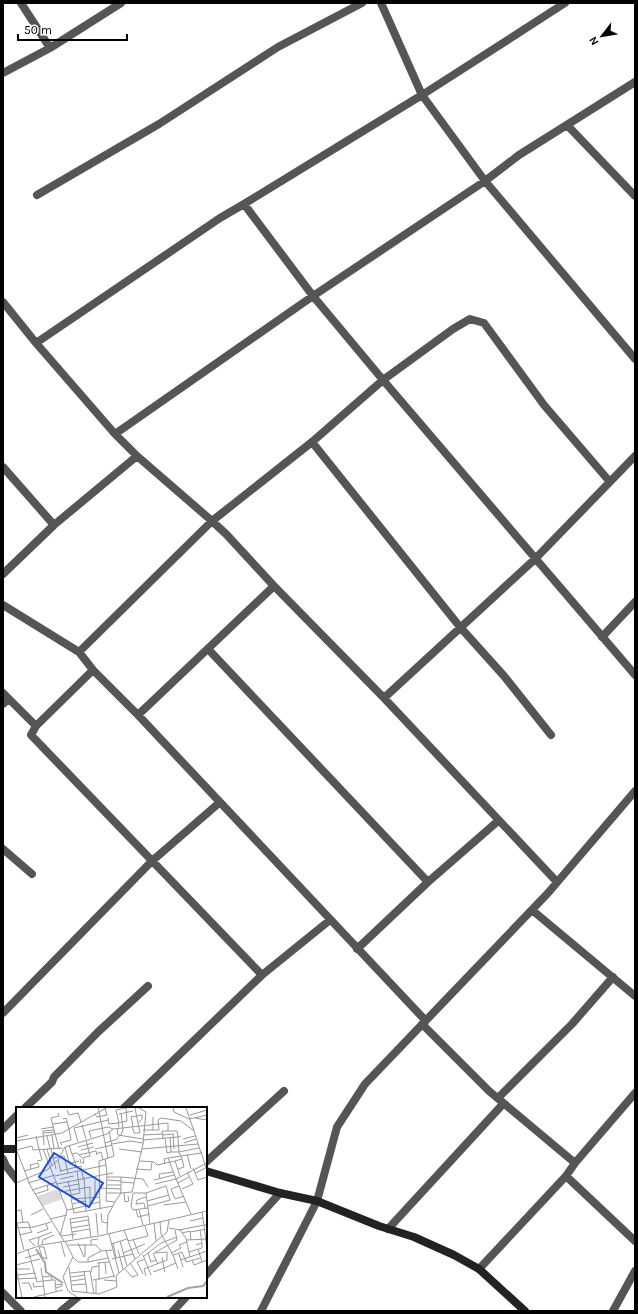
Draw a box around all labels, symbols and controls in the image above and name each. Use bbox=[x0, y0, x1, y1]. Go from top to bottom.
scale bar bbox=[18, 16, 127, 42]
north arrow bbox=[582, 16, 622, 56]
text: 50 m bbox=[24, 23, 52, 37]
text: N bbox=[586, 34, 601, 48]
inset map bbox=[16, 1107, 207, 1298]

